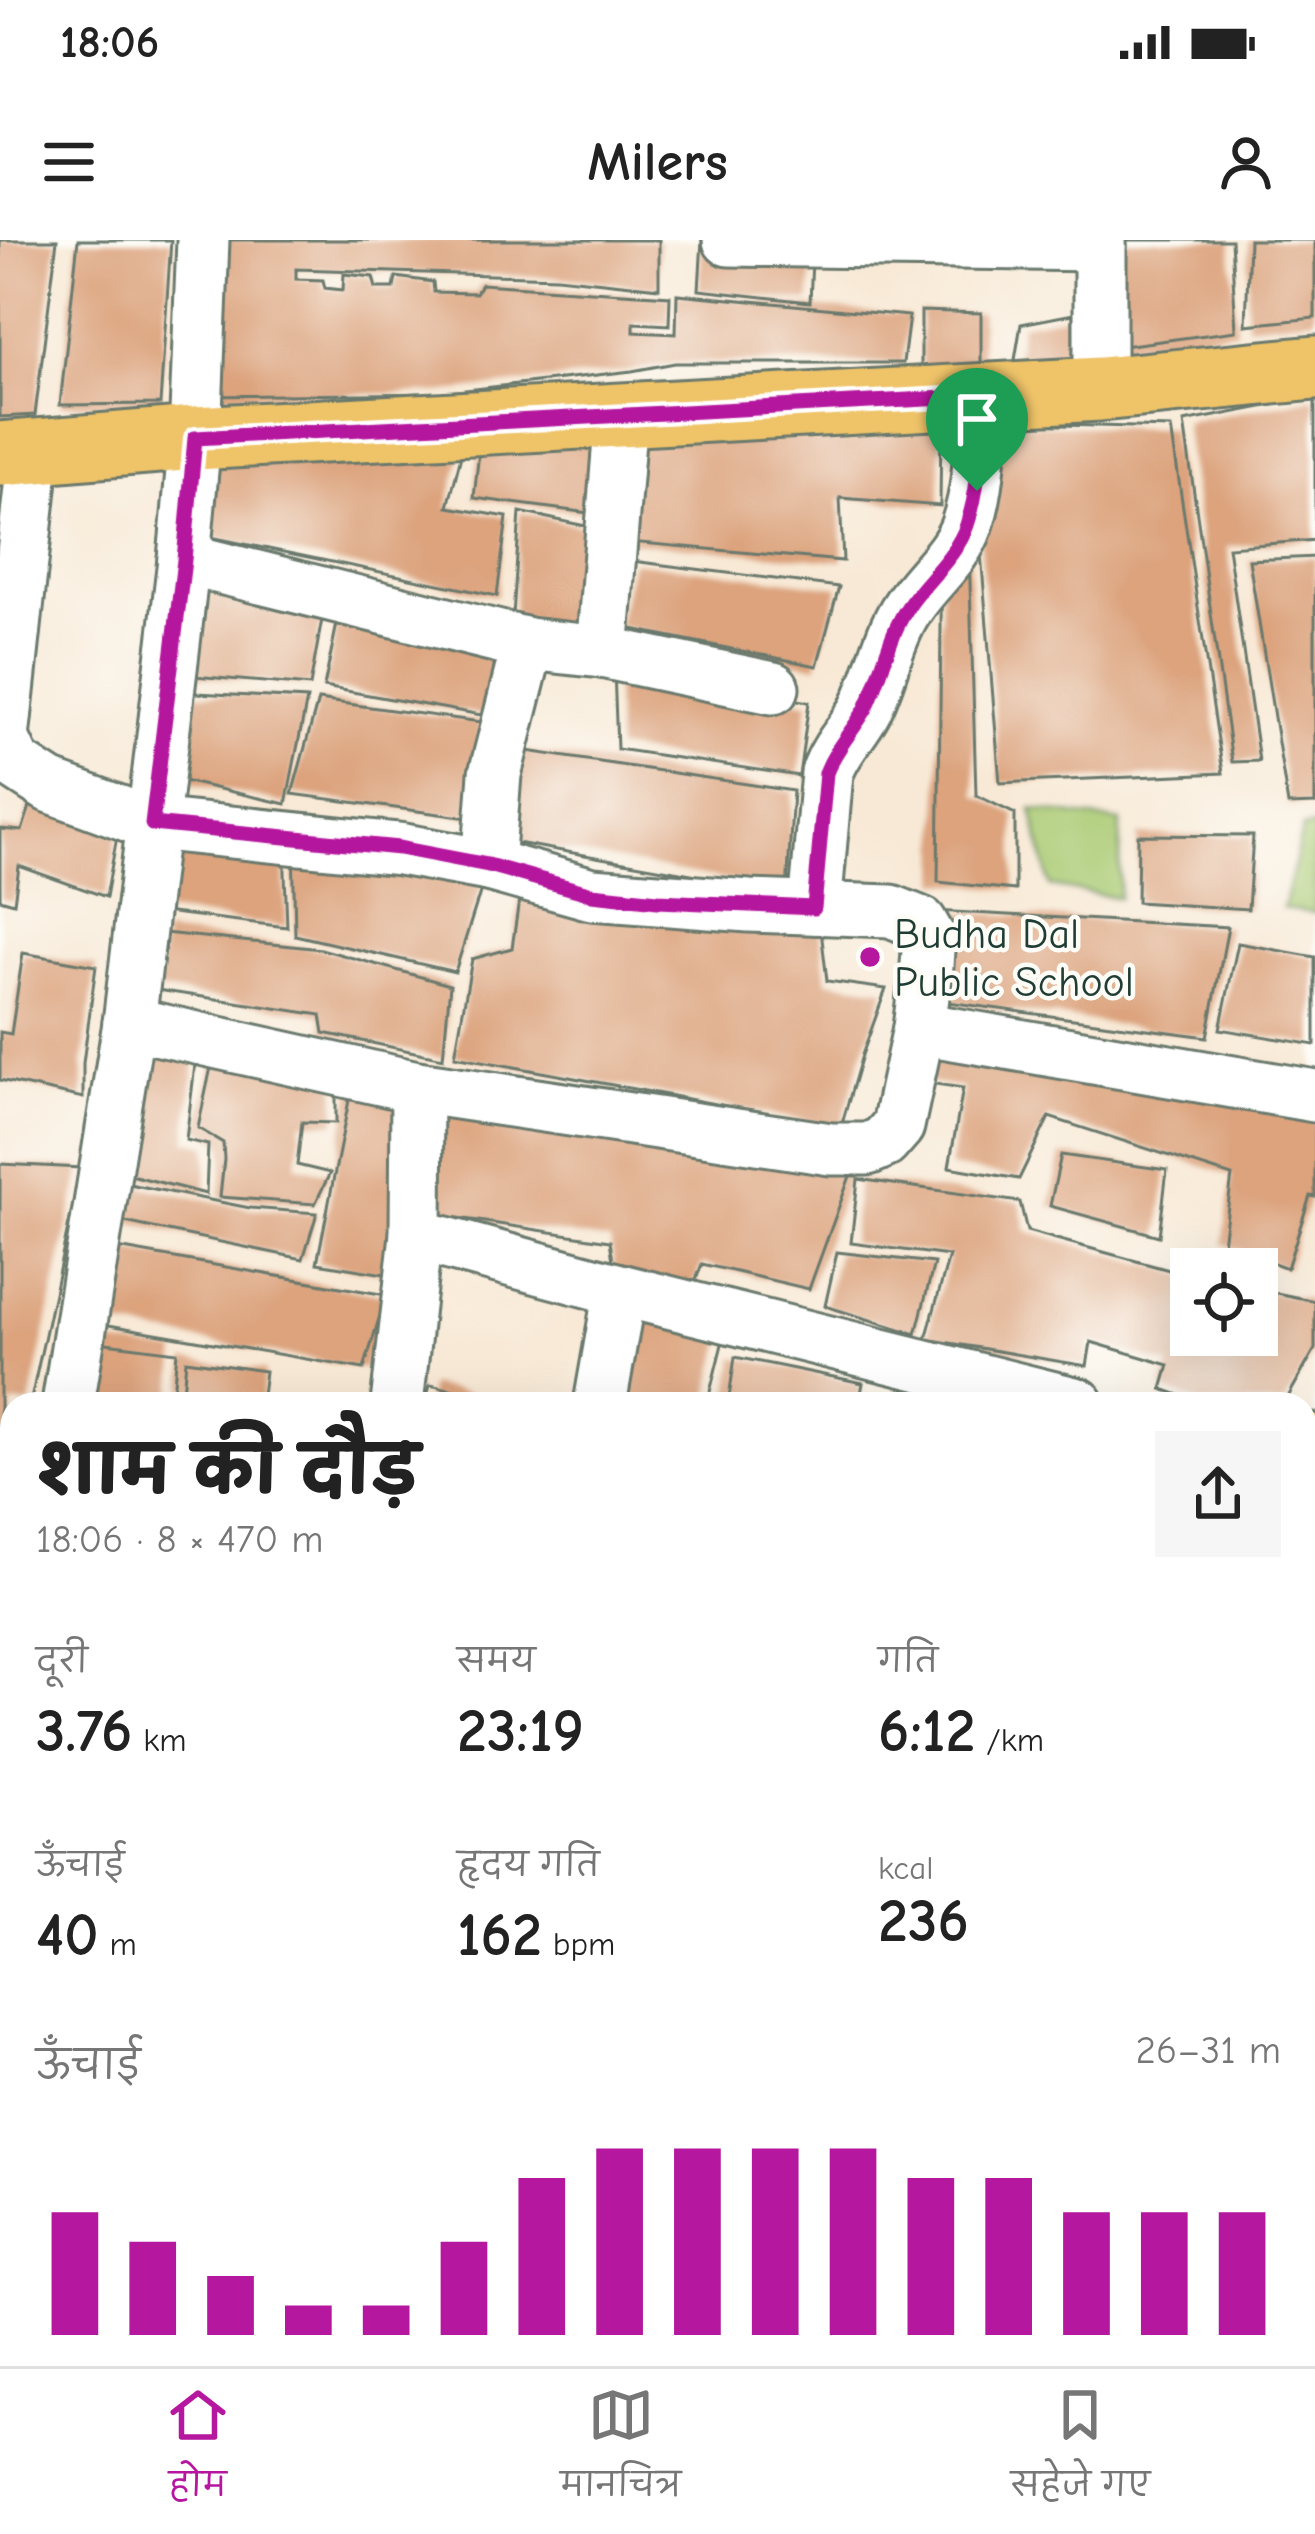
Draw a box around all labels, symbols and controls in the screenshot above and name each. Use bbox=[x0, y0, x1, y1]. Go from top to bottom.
text: 18:06 bbox=[60, 16, 159, 68]
icon: menu bbox=[36, 129, 102, 195]
icon: person bbox=[1213, 129, 1279, 195]
text: Milers bbox=[587, 131, 728, 194]
pin bbox=[926, 368, 1028, 491]
icon: arrive bbox=[944, 386, 1010, 452]
place label: Budha Dal Public School bbox=[894, 910, 1134, 1007]
marker: Budha Dal Public School bbox=[857, 944, 883, 970]
map controls bbox=[1170, 1248, 1278, 1356]
button: locate bbox=[1170, 1248, 1278, 1356]
button: share bbox=[1155, 1431, 1281, 1557]
text: शाम की दौड़ bbox=[36, 1434, 418, 1510]
text: 18:06 · 8 × 470 m bbox=[36, 1517, 324, 1562]
text: दूरी bbox=[36, 1642, 88, 1680]
text: समय bbox=[457, 1642, 536, 1680]
text: गति bbox=[878, 1642, 938, 1680]
text: 3.76 bbox=[36, 1697, 132, 1766]
text: 23:19 bbox=[457, 1697, 584, 1766]
text: 6:12 bbox=[878, 1697, 975, 1766]
text: km bbox=[132, 1721, 187, 1759]
text: /km bbox=[975, 1721, 1044, 1759]
text: ऊँचाई bbox=[36, 1846, 125, 1884]
text: हृदय गति bbox=[457, 1846, 600, 1884]
text: kcal bbox=[878, 1849, 933, 1887]
text: 236 bbox=[878, 1887, 969, 1956]
text: 40 bbox=[36, 1901, 98, 1970]
text: 162 bbox=[457, 1901, 542, 1970]
text: m bbox=[98, 1925, 137, 1963]
text: bpm bbox=[542, 1925, 615, 1963]
text: 26–31 m bbox=[1136, 2028, 1281, 2073]
text: ऊँचाई bbox=[36, 2043, 141, 2088]
tab: होम bbox=[165, 2382, 231, 2521]
tab: मानचित्र bbox=[560, 2382, 681, 2521]
tab: सहेजे गए bbox=[1011, 2382, 1150, 2521]

